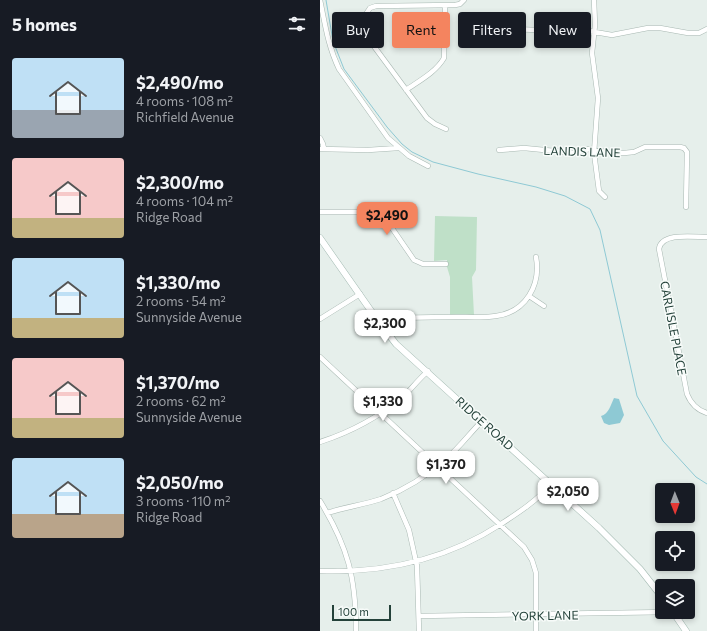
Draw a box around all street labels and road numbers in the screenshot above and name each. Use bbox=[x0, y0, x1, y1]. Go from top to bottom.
street label: LANDIS LANE bbox=[543, 143, 621, 159]
street label: CARLISLE PLACE bbox=[658, 280, 690, 376]
street label: RIDGE ROAD bbox=[453, 393, 517, 453]
street label: YORK LANE bbox=[511, 607, 579, 623]

